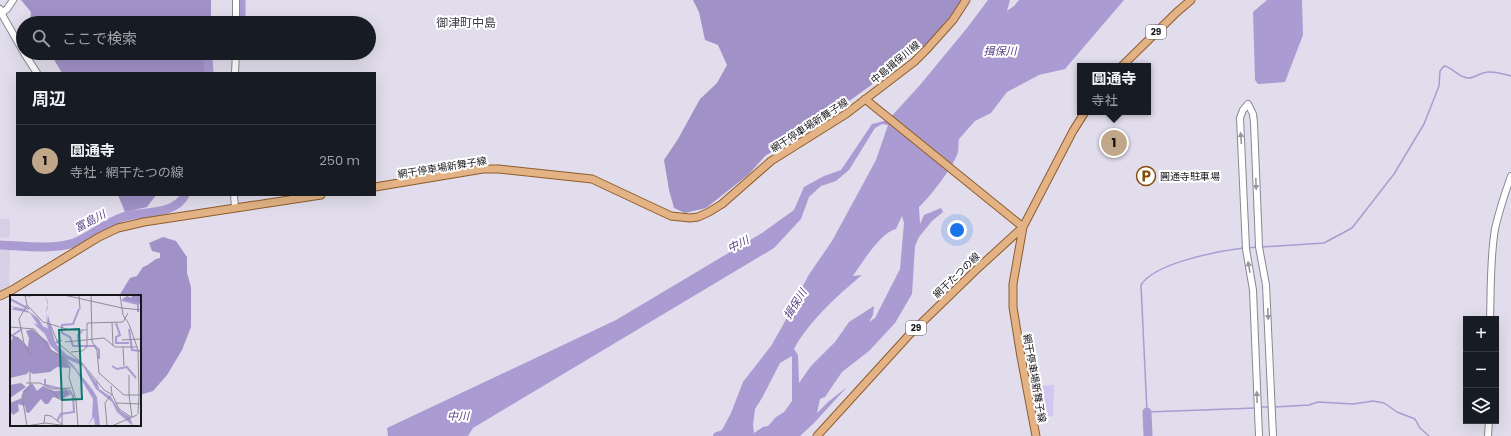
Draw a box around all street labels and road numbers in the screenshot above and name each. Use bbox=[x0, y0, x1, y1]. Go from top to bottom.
road number: 29 bbox=[1146, 25, 1166, 39]
street label: 中島揖保川線 bbox=[868, 37, 923, 87]
street label: 網干停車場新舞子線 bbox=[767, 95, 851, 156]
street label: 網干停車場新舞子線 bbox=[396, 153, 488, 182]
street label: 網干たつの線 bbox=[930, 249, 983, 302]
road number: 29 bbox=[906, 321, 926, 335]
street label: 網干停車場新舞子線 bbox=[1019, 332, 1050, 424]

